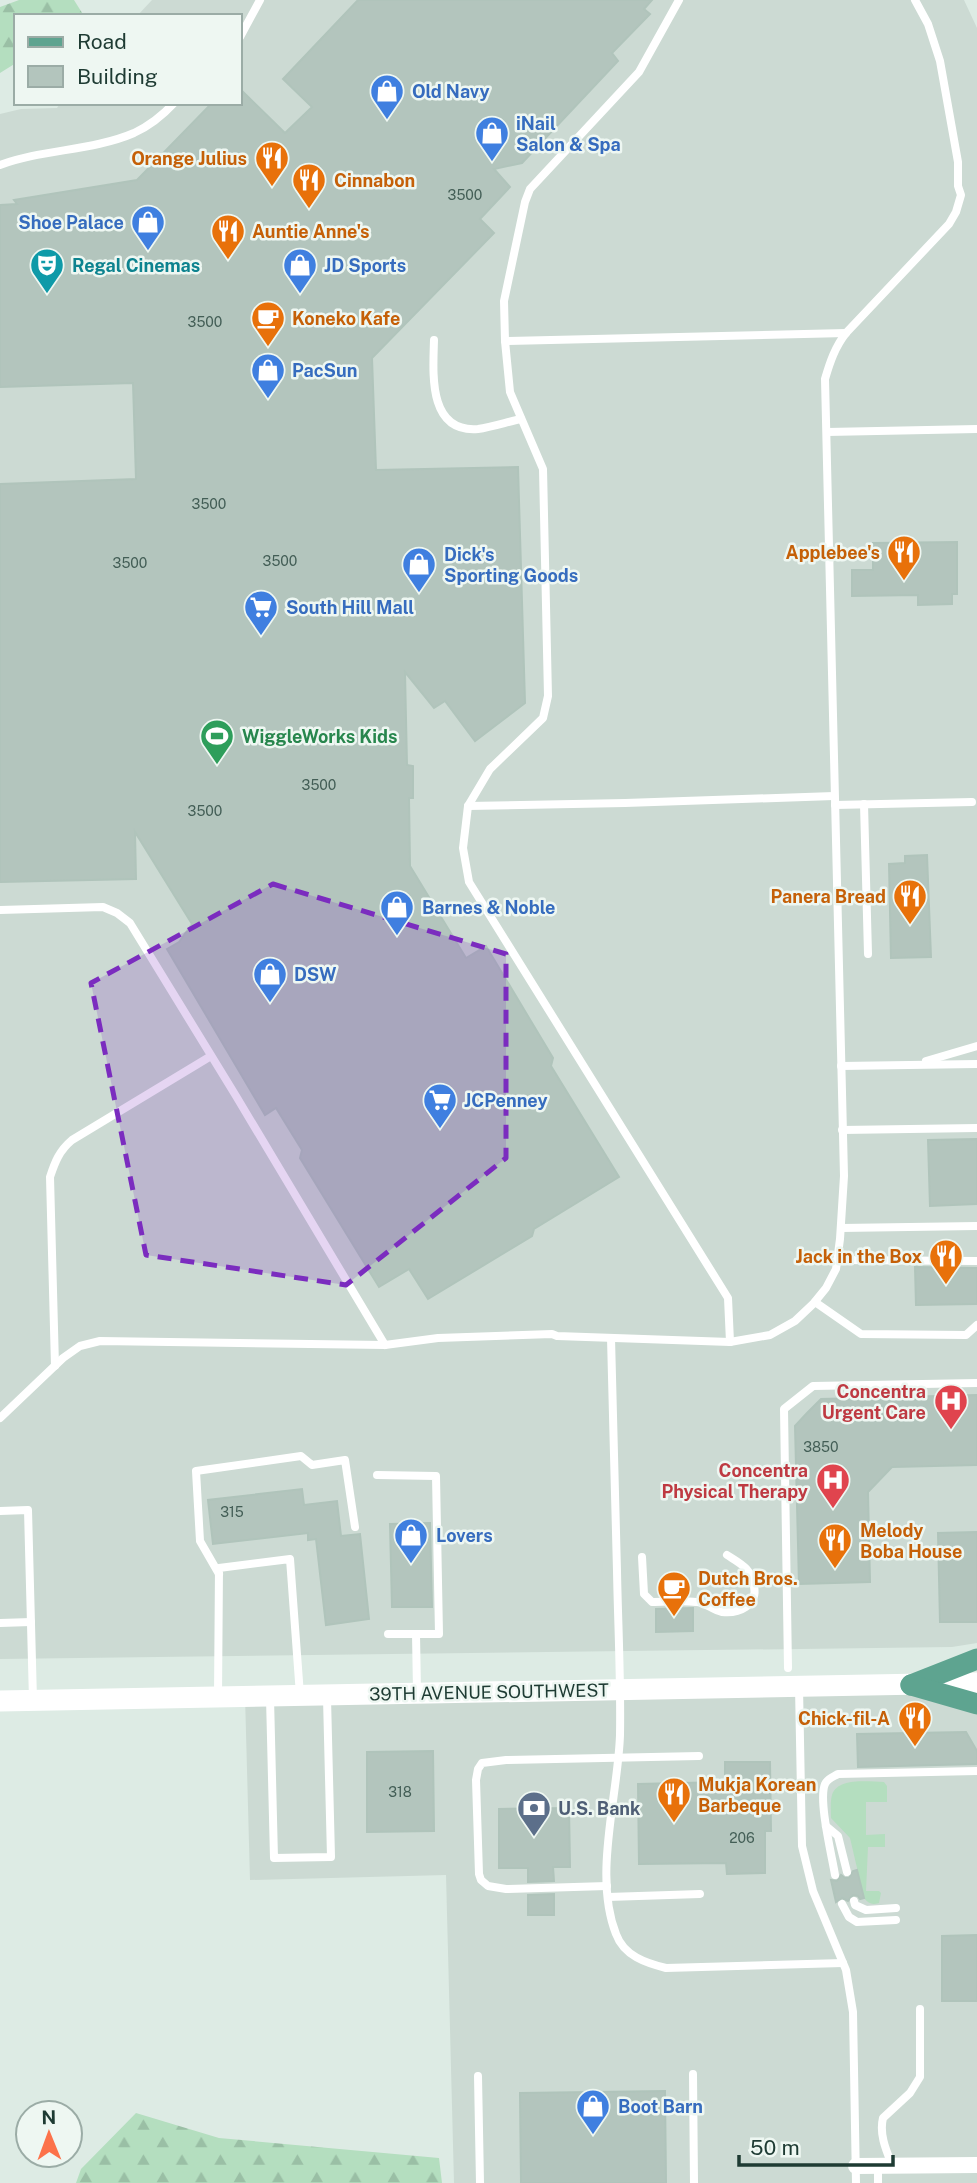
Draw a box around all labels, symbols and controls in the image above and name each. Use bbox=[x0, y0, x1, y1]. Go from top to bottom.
legend bbox=[14, 14, 242, 105]
text: Road bbox=[77, 29, 127, 54]
text: Building bbox=[77, 64, 158, 89]
shop icon: Old Navy bbox=[368, 72, 406, 121]
place label: Old Navy bbox=[412, 81, 490, 102]
place label: iNail Salon & Spa bbox=[516, 113, 621, 155]
shop icon: iNail Salon & Spa bbox=[473, 114, 511, 163]
restaurant icon: Orange Julius bbox=[253, 139, 291, 188]
place label: Orange Julius bbox=[131, 148, 247, 169]
restaurant icon: Cinnabon bbox=[290, 161, 328, 210]
place label: Cinnabon bbox=[334, 170, 415, 191]
house number: 3500 bbox=[448, 187, 482, 203]
shop icon: Shoe Palace bbox=[129, 203, 167, 252]
place label: Shoe Palace bbox=[18, 212, 124, 233]
restaurant icon: Auntie Anne's bbox=[209, 212, 247, 261]
place label: Auntie Anne's bbox=[252, 221, 369, 242]
theatre icon: Regal Cinemas bbox=[28, 246, 66, 295]
shop icon: JD Sports bbox=[281, 246, 319, 295]
place label: Regal Cinemas bbox=[72, 255, 200, 276]
place label: JD Sports bbox=[324, 255, 406, 276]
cafe icon: Koneko Kafe bbox=[249, 299, 287, 348]
place label: Koneko Kafe bbox=[292, 308, 400, 329]
house number: 3500 bbox=[188, 314, 222, 330]
shop icon: PacSun bbox=[249, 351, 287, 400]
place label: PacSun bbox=[292, 360, 357, 381]
house number: 3500 bbox=[192, 496, 226, 512]
restaurant icon: Applebee's bbox=[885, 533, 923, 582]
place label: Applebee's bbox=[786, 542, 880, 563]
place label: Dick's Sporting Goods bbox=[444, 544, 578, 586]
shop icon: Dick's Sporting Goods bbox=[400, 545, 438, 594]
house number: 3500 bbox=[263, 553, 297, 569]
house number: 3500 bbox=[113, 555, 147, 571]
supermarket icon: South Hill Mall bbox=[242, 588, 280, 637]
place label: South Hill Mall bbox=[286, 597, 414, 618]
sports icon: WiggleWorks Kids bbox=[198, 717, 236, 766]
place label: WiggleWorks Kids bbox=[242, 726, 397, 747]
house number: 3500 bbox=[302, 777, 336, 793]
house number: 3500 bbox=[188, 803, 222, 819]
restaurant icon: Panera Bread bbox=[891, 877, 929, 926]
place label: Panera Bread bbox=[771, 886, 886, 907]
shop icon: Barnes & Noble bbox=[378, 888, 416, 937]
place label: Barnes & Noble bbox=[422, 897, 555, 918]
shop icon: DSW bbox=[251, 955, 289, 1004]
place label: DSW bbox=[294, 964, 337, 985]
supermarket icon: JCPenney bbox=[421, 1081, 459, 1130]
place label: JCPenney bbox=[464, 1090, 548, 1111]
restaurant icon: Jack in the Box bbox=[927, 1237, 965, 1286]
place label: Jack in the Box bbox=[795, 1246, 922, 1267]
place label: Concentra Urgent Care bbox=[822, 1381, 926, 1423]
hospital icon: Concentra Urgent Care bbox=[932, 1382, 970, 1431]
house number: 3850 bbox=[803, 1439, 839, 1455]
place label: Concentra Physical Therapy bbox=[661, 1460, 808, 1502]
hospital icon: Concentra Physical Therapy bbox=[814, 1461, 852, 1510]
house number: 315 bbox=[220, 1504, 244, 1520]
shop icon: Lovers bbox=[392, 1516, 430, 1565]
place label: Melody Boba House bbox=[860, 1520, 962, 1562]
restaurant icon: Melody Boba House bbox=[816, 1521, 854, 1570]
place label: Lovers bbox=[436, 1525, 493, 1546]
place label: Dutch Bros. Coffee bbox=[698, 1568, 798, 1610]
cafe icon: Dutch Bros. Coffee bbox=[655, 1569, 693, 1618]
street label: 39TH AVENUE SOUTHWEST bbox=[369, 1679, 609, 1705]
restaurant icon: Chick-fil-A bbox=[896, 1699, 934, 1748]
place label: Chick-fil-A bbox=[798, 1708, 890, 1729]
place label: Mukja Korean Barbeque bbox=[698, 1774, 816, 1816]
restaurant icon: Mukja Korean Barbeque bbox=[655, 1775, 693, 1824]
house number: 318 bbox=[388, 1784, 412, 1800]
bank icon: U.S. Bank bbox=[515, 1789, 553, 1838]
place label: U.S. Bank bbox=[558, 1798, 641, 1819]
house number: 206 bbox=[729, 1830, 755, 1846]
shop icon: Boot Barn bbox=[574, 2087, 612, 2136]
place label: Boot Barn bbox=[618, 2096, 703, 2117]
north arrow bbox=[14, 2099, 84, 2169]
text: N bbox=[41, 2106, 56, 2128]
scale bar bbox=[739, 2124, 893, 2168]
text: 50 m bbox=[750, 2135, 800, 2160]

